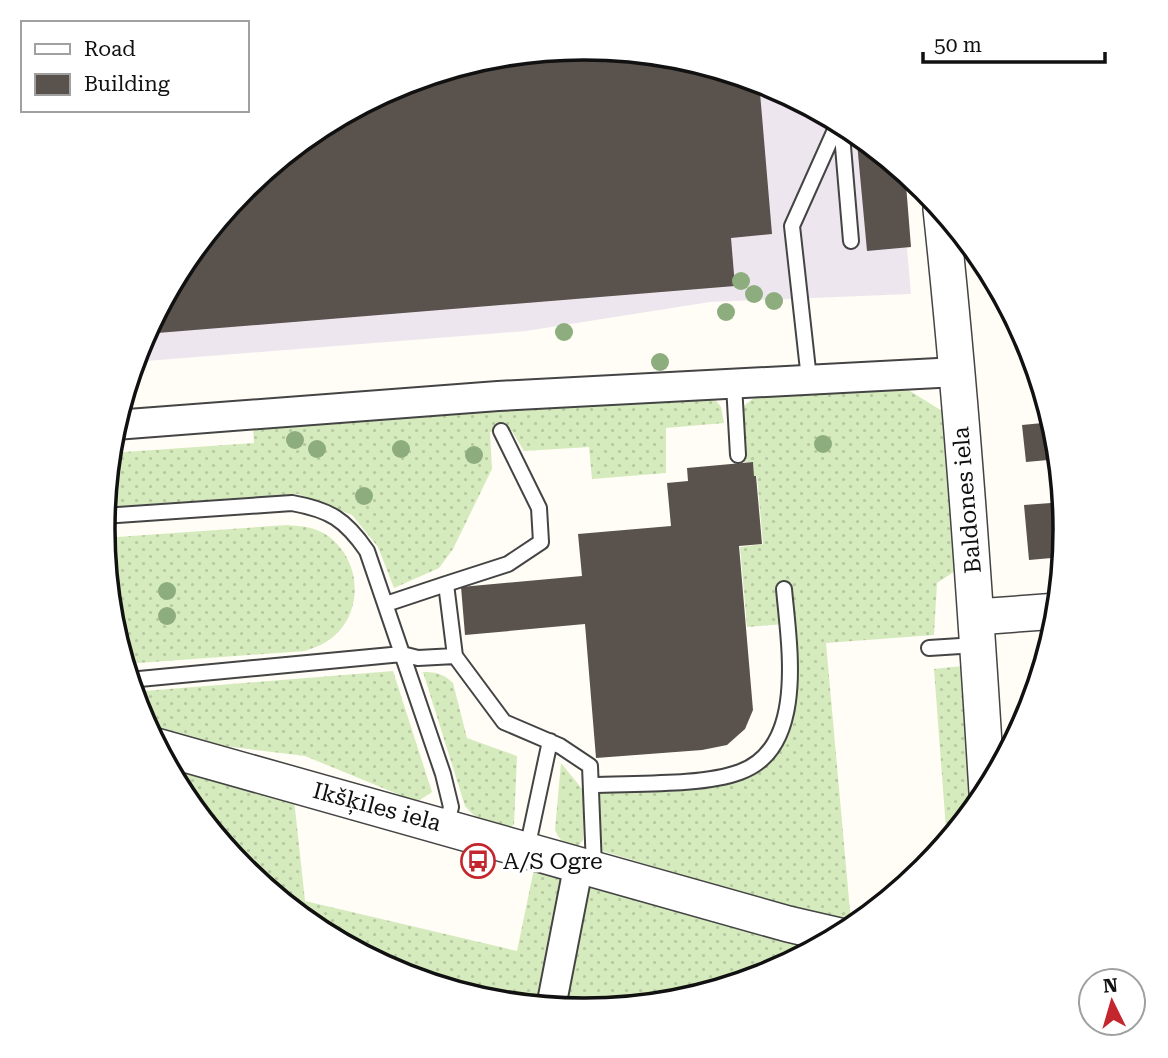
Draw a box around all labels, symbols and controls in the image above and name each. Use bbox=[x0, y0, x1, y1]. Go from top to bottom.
legend bbox=[21, 21, 248, 112]
scale bar bbox=[923, 21, 1105, 65]
text: 50 m bbox=[934, 33, 982, 57]
text: Road bbox=[84, 37, 136, 61]
text: Building bbox=[84, 72, 170, 96]
street label: Baldones iela bbox=[947, 425, 987, 575]
street label: Ikšķiles iela bbox=[310, 777, 445, 838]
bus stop icon: A/S Ogre bbox=[459, 842, 497, 880]
place label: A/S Ogre bbox=[503, 848, 603, 875]
north arrow bbox=[1077, 967, 1147, 1037]
text: N bbox=[1102, 973, 1119, 998]

